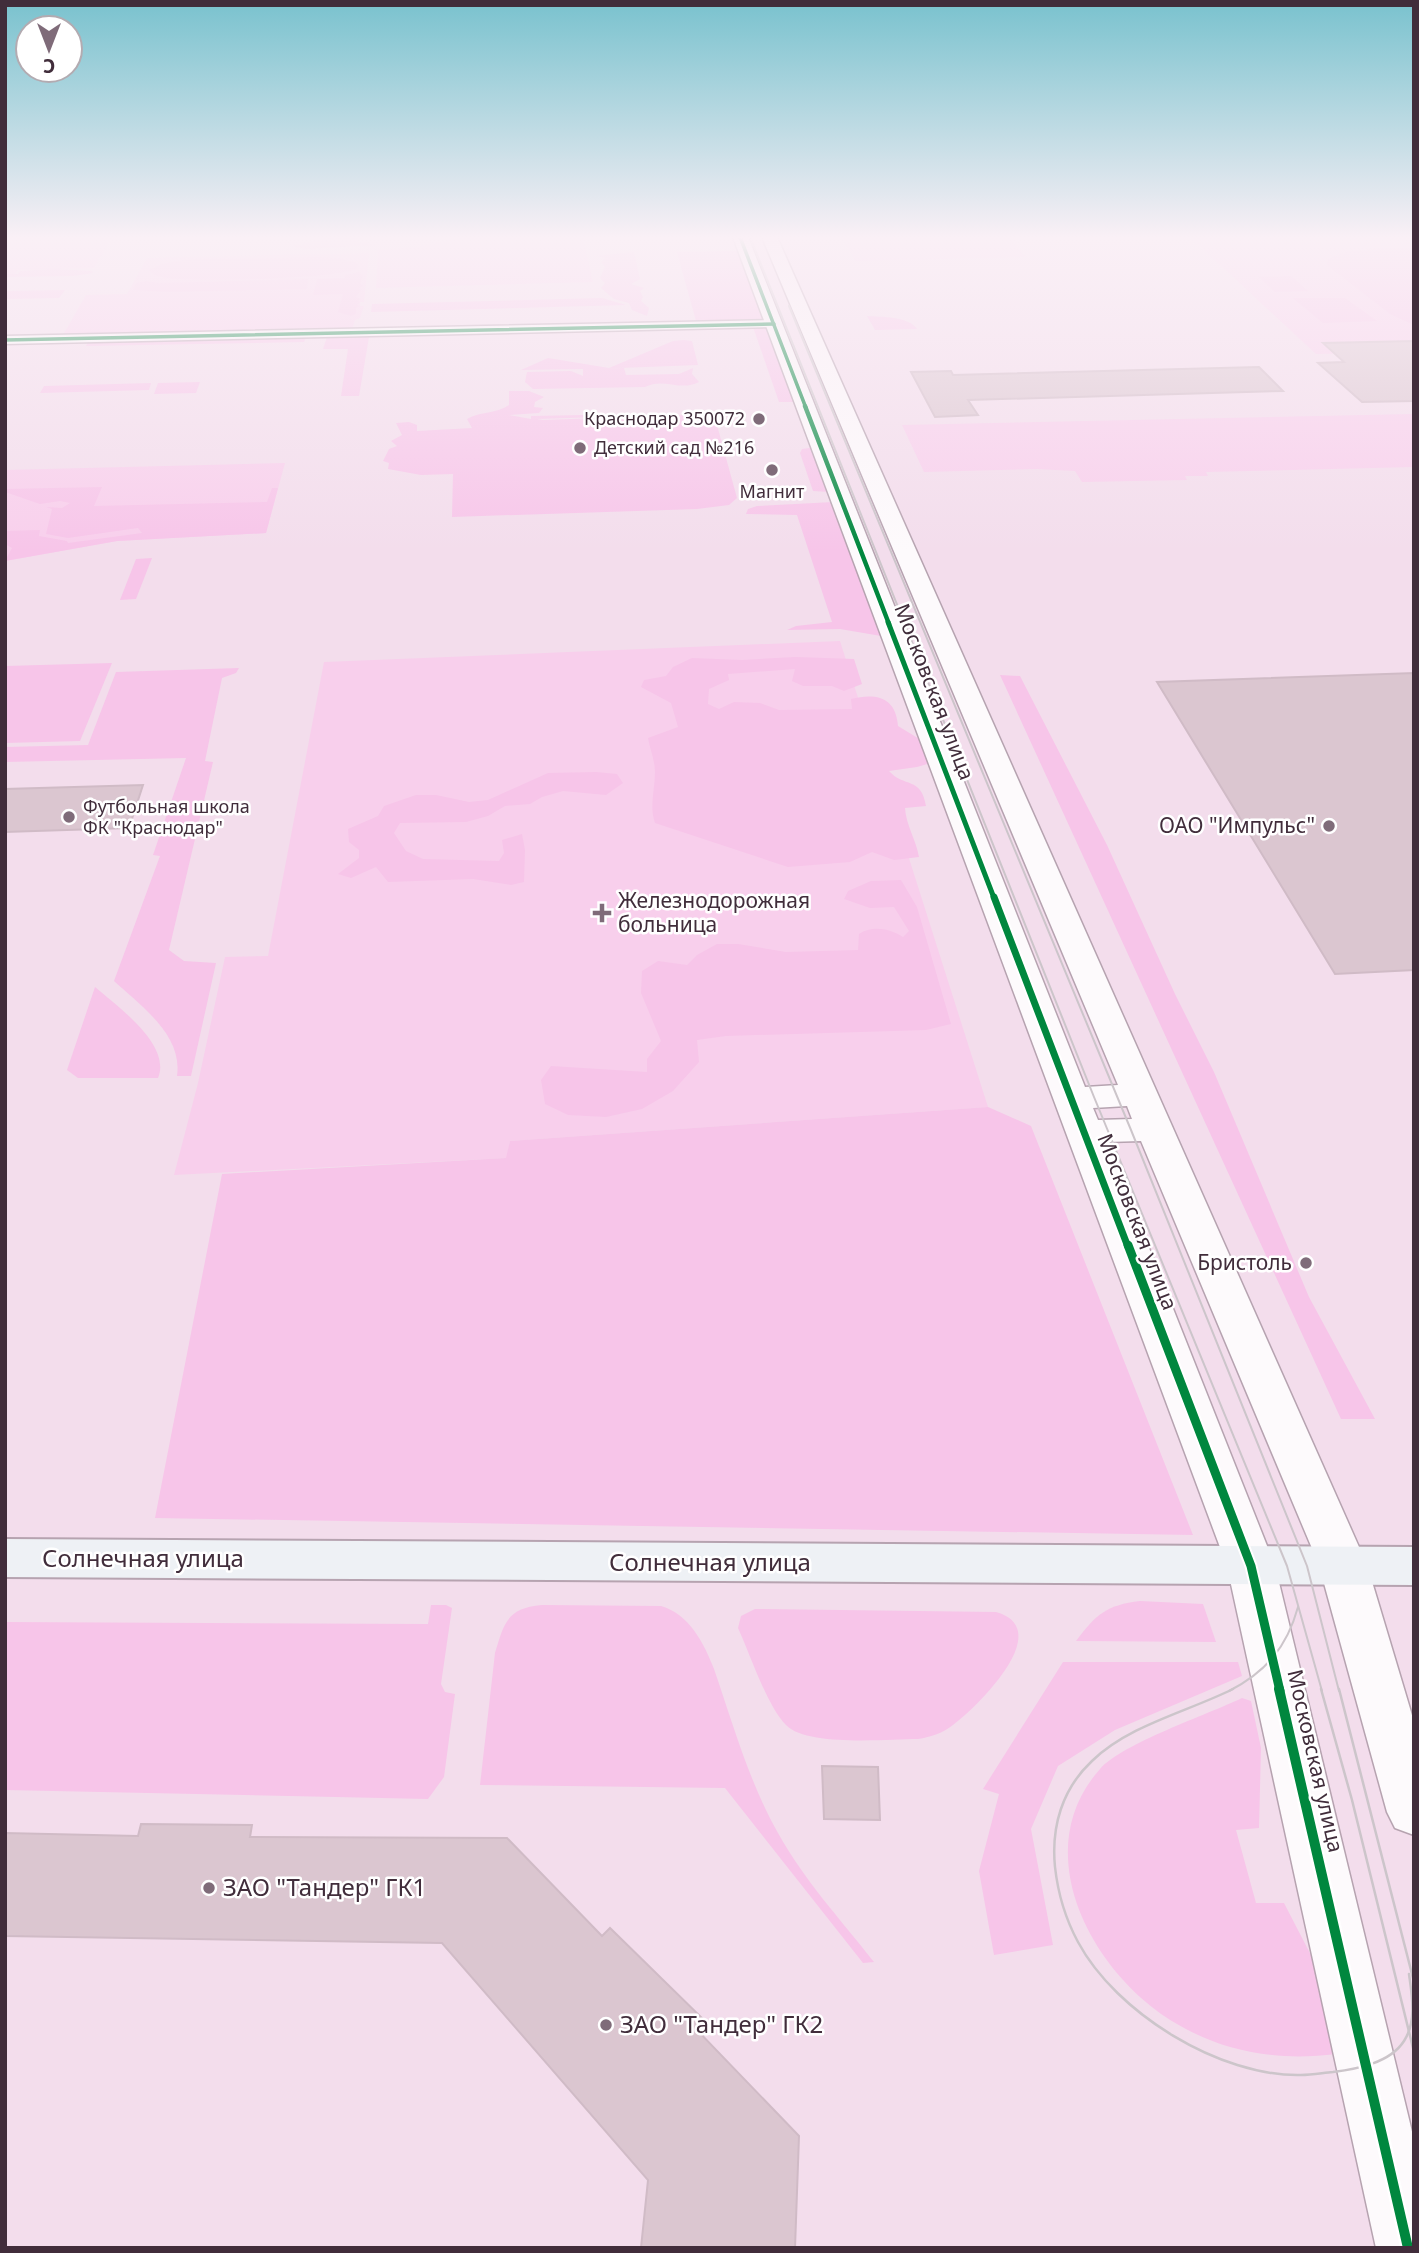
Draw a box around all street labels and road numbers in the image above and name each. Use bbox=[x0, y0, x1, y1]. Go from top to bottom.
street label: Московская улица bbox=[888, 599, 981, 784]
street label: Московская улица bbox=[1091, 1129, 1184, 1314]
street label: Солнечная улица bbox=[42, 1541, 244, 1574]
street label: Солнечная улица bbox=[609, 1545, 811, 1578]
street label: Московская улица bbox=[1281, 1667, 1351, 1855]

